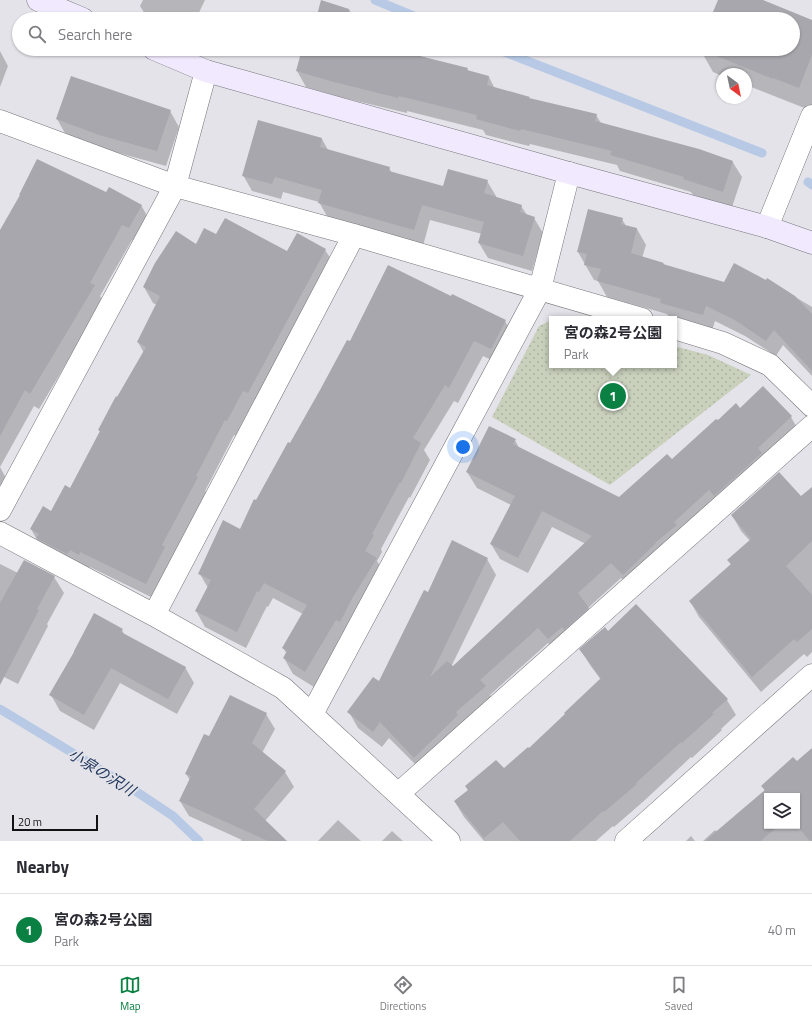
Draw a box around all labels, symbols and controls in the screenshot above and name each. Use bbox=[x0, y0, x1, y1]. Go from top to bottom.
search box bbox=[12, 12, 800, 56]
icon: search bbox=[26, 23, 48, 45]
text: Search here bbox=[58, 23, 132, 46]
north arrow bbox=[716, 68, 752, 104]
popup bbox=[549, 316, 677, 368]
text: 宮の森2号公園 bbox=[564, 321, 662, 344]
text: Park bbox=[564, 344, 589, 364]
pin: 1 bbox=[600, 381, 626, 411]
your location bbox=[453, 437, 473, 457]
water label: 小泉の沢川 bbox=[64, 742, 142, 803]
map controls bbox=[764, 793, 800, 829]
button: layers bbox=[764, 793, 800, 829]
scale bar bbox=[12, 813, 98, 832]
text: 20 m bbox=[18, 814, 42, 830]
text: Nearby bbox=[16, 854, 69, 880]
text: 宮の森2号公園 bbox=[54, 908, 152, 931]
text: 1 bbox=[25, 920, 33, 940]
text: 40 m bbox=[768, 920, 796, 940]
text: Park bbox=[54, 931, 79, 951]
tab: Map bbox=[119, 974, 141, 1014]
tab: Directions bbox=[380, 974, 426, 1014]
tab: Saved bbox=[665, 974, 693, 1014]

